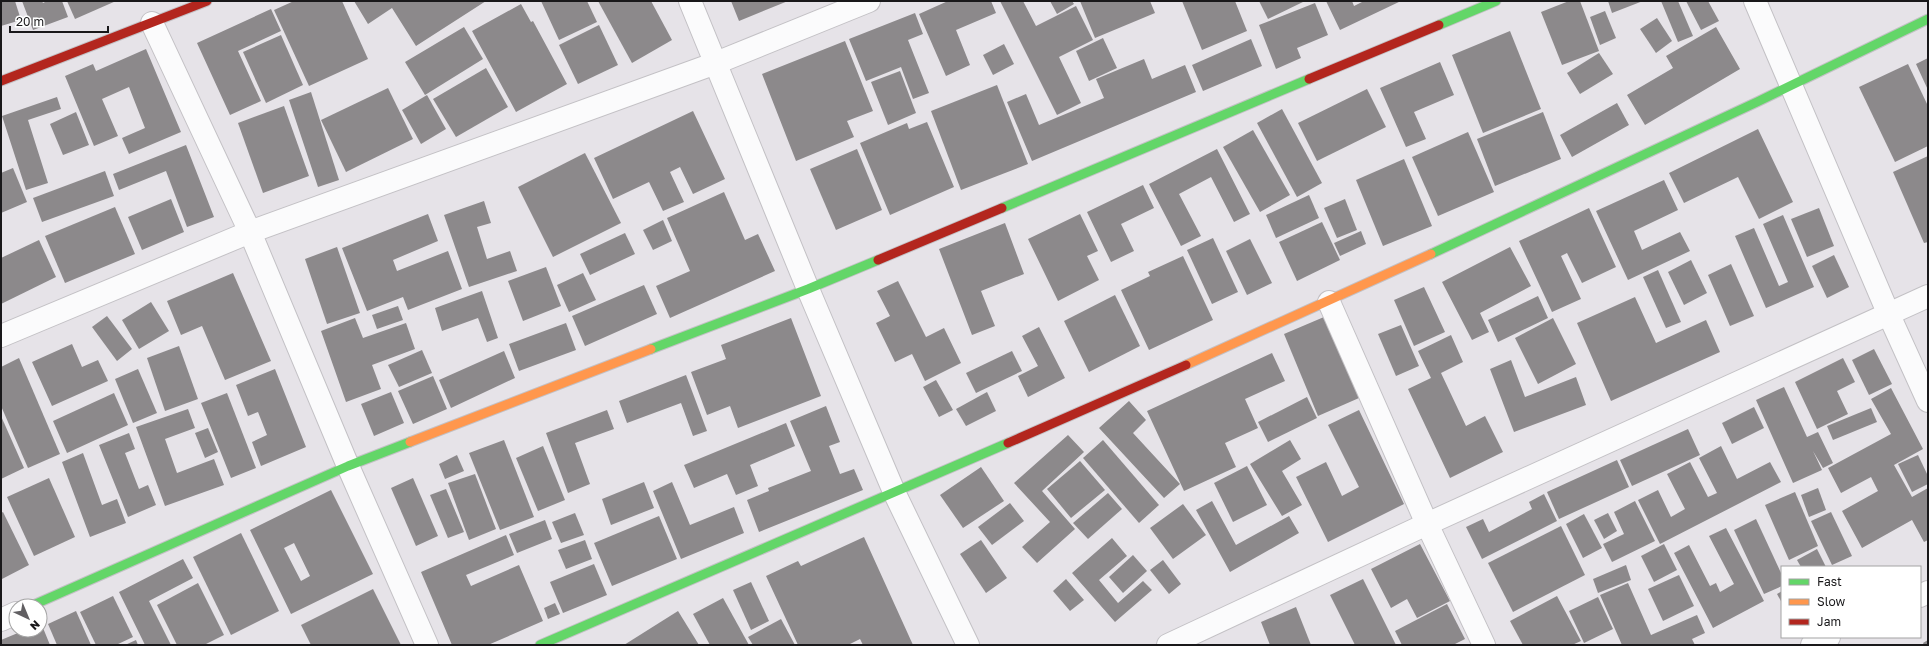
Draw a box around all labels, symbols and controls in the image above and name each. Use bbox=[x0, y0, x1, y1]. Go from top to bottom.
scale bar bbox=[10, 8, 108, 34]
text: 20 m bbox=[16, 14, 44, 29]
legend bbox=[1781, 566, 1921, 638]
text: Fast bbox=[1817, 574, 1842, 589]
text: Slow bbox=[1817, 594, 1845, 609]
north arrow bbox=[8, 598, 48, 638]
text: Jam bbox=[1817, 614, 1841, 629]
text: N bbox=[28, 618, 43, 633]

